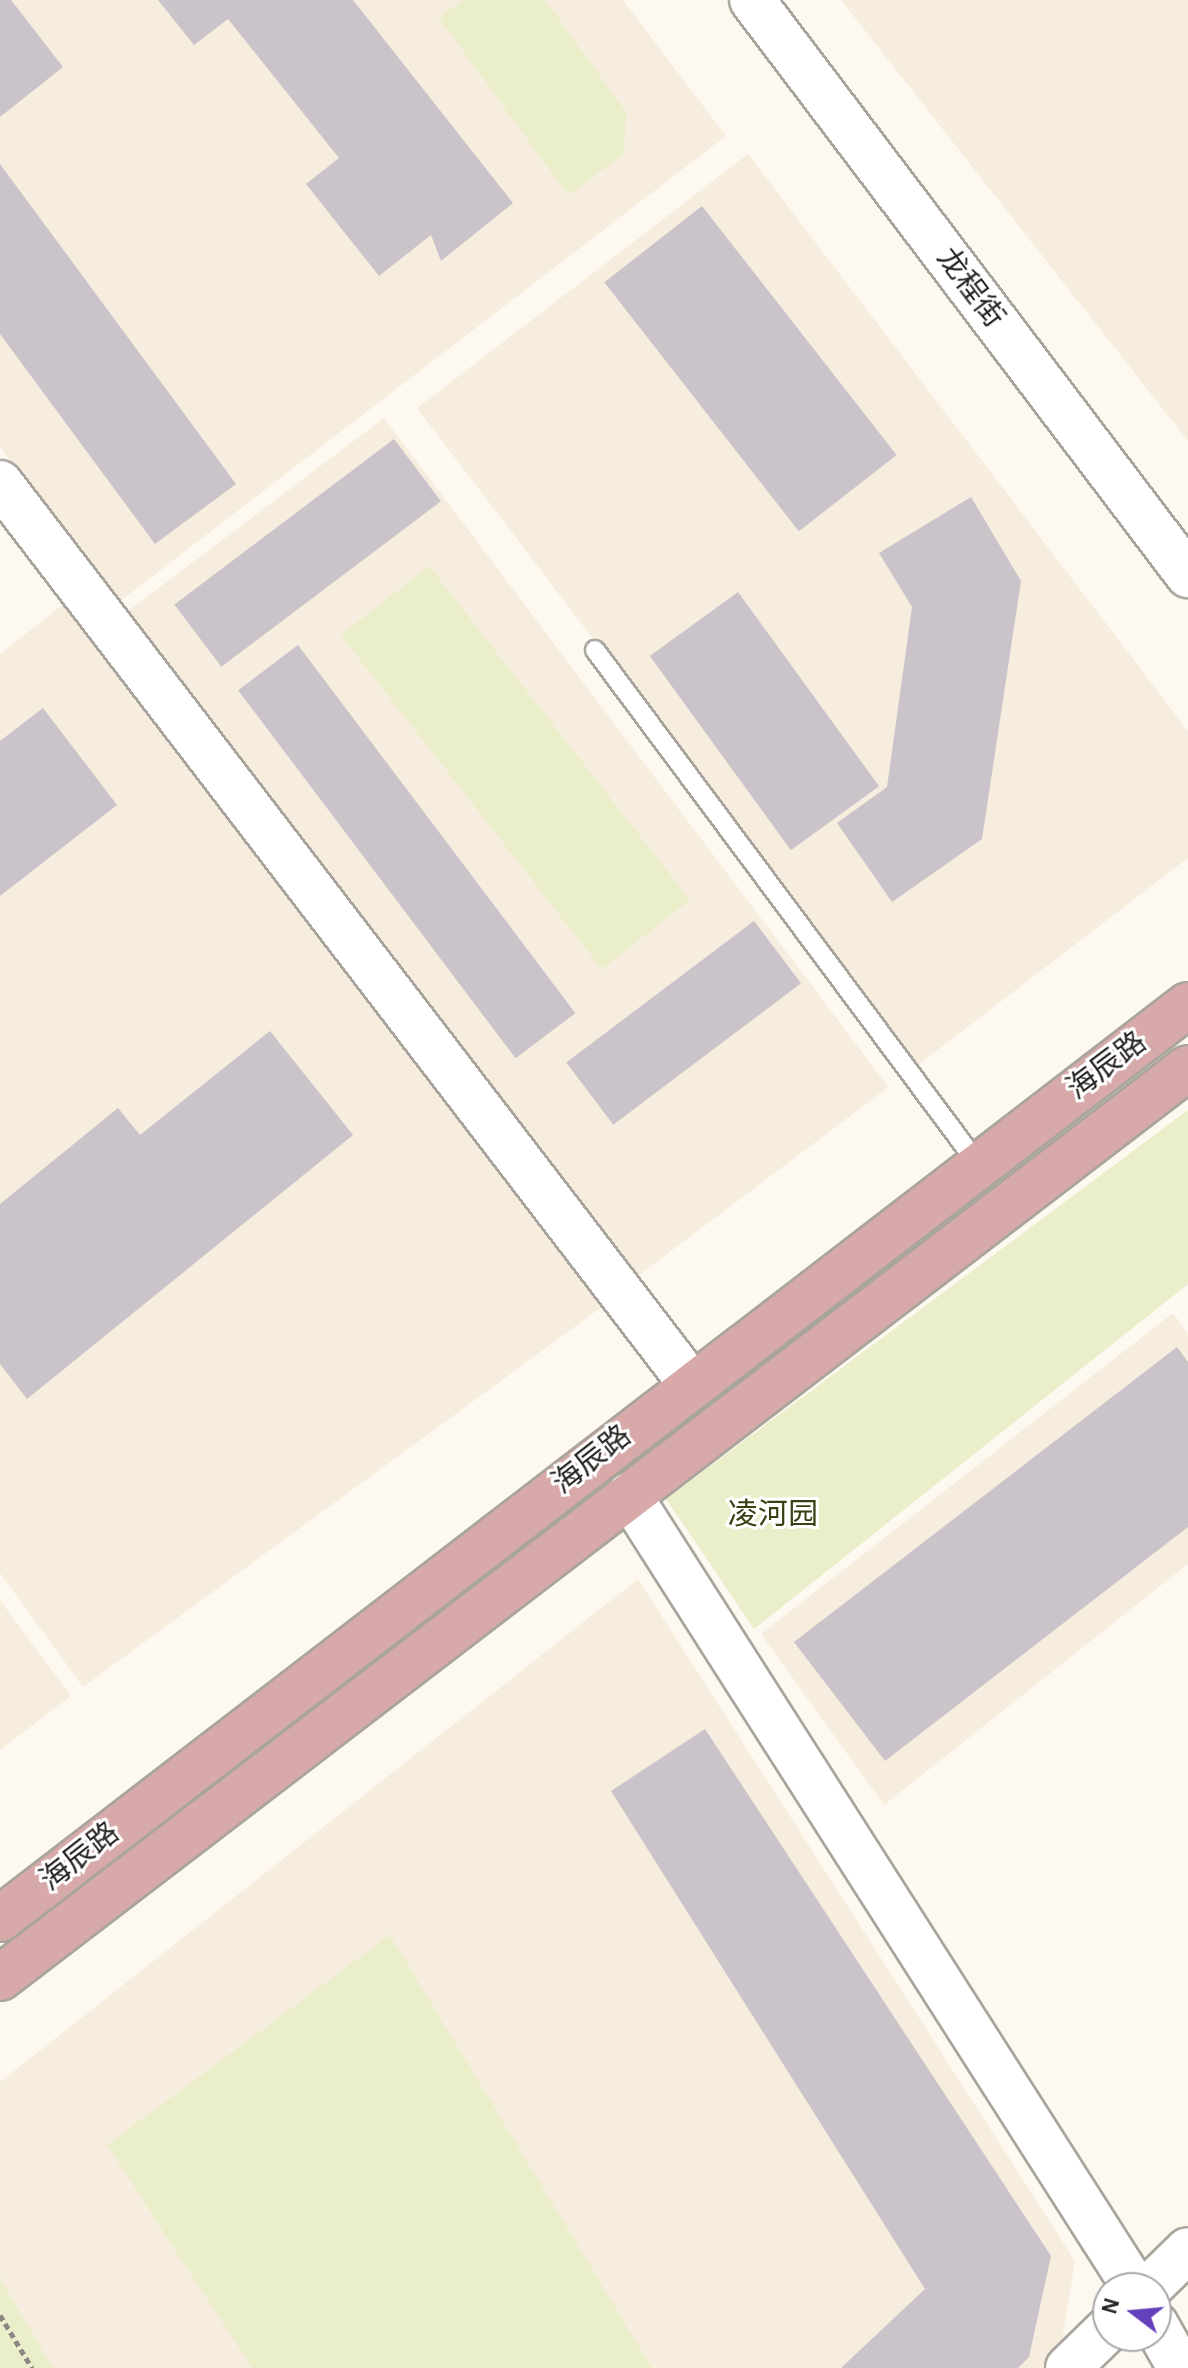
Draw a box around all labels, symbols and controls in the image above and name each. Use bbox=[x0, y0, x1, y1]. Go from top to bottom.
street label: 龙程街 bbox=[929, 241, 1011, 335]
street label: 海辰路 bbox=[1060, 1025, 1154, 1107]
street label: 海辰路 bbox=[545, 1418, 639, 1502]
park label: 凌河园 bbox=[728, 1497, 818, 1533]
street label: 海辰路 bbox=[33, 1815, 127, 1899]
north arrow bbox=[1092, 2272, 1172, 2352]
text: N bbox=[1098, 2296, 1124, 2316]

